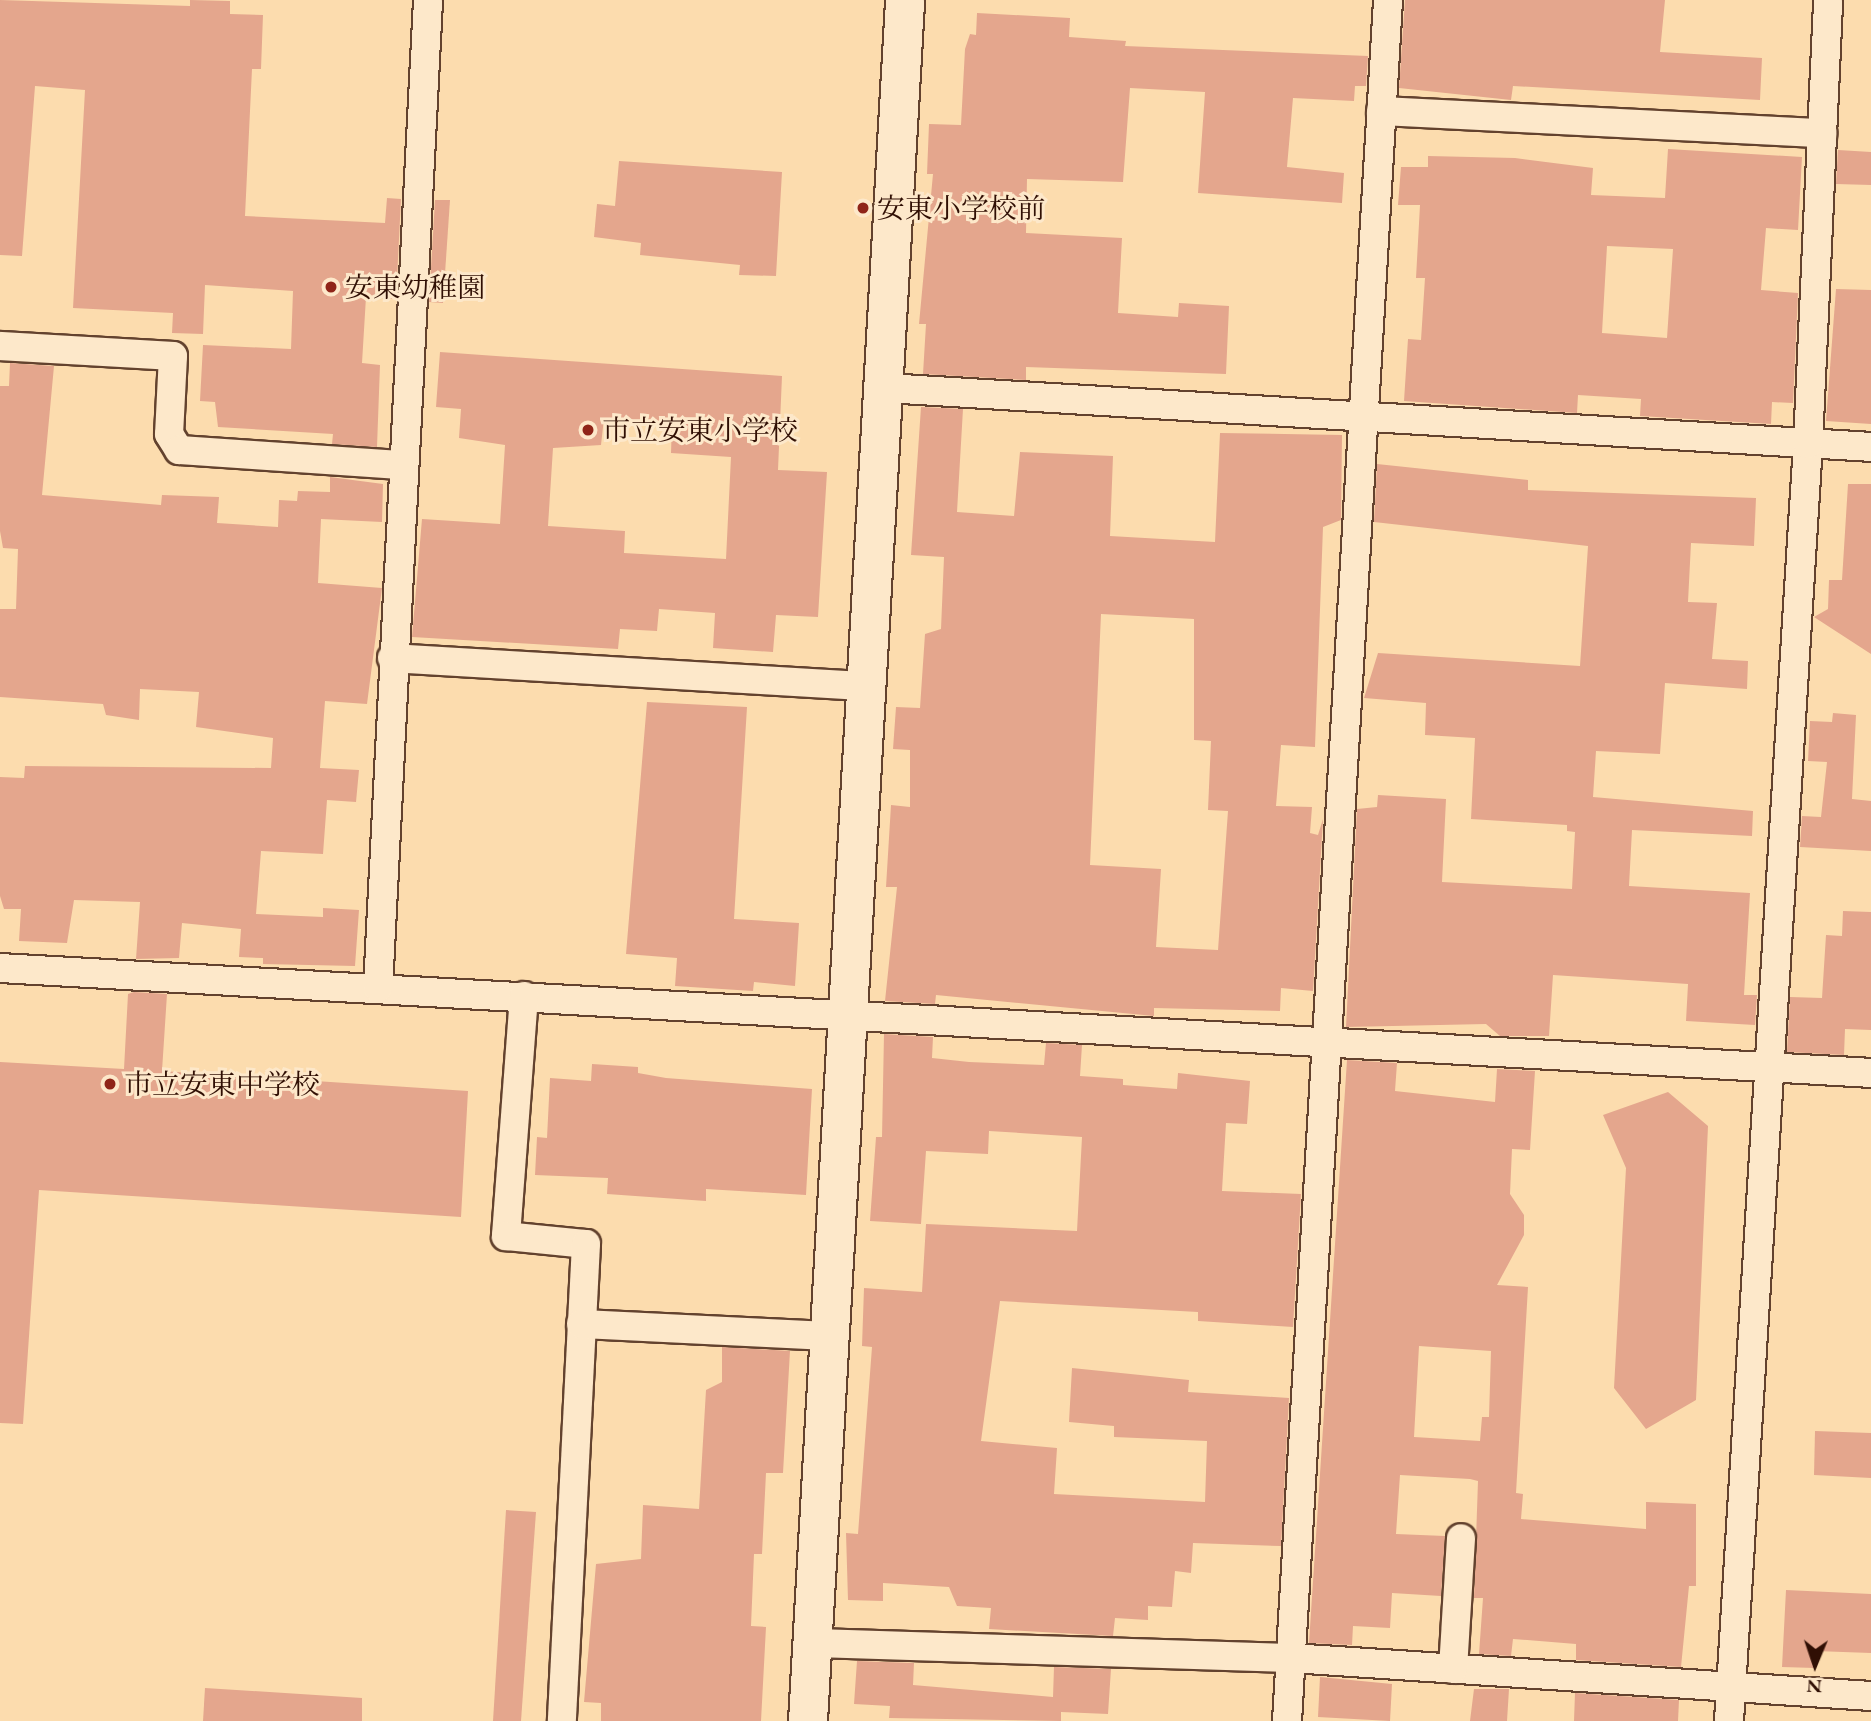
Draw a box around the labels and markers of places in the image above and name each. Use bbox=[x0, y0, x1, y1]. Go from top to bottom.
place label: 安東小学校前 bbox=[877, 191, 1045, 225]
marker: 安東小学校前 bbox=[855, 200, 871, 216]
place label: 安東幼稚園 bbox=[345, 270, 485, 304]
marker: 安東幼稚園 bbox=[323, 279, 339, 295]
place label: 市立安東小学校 bbox=[602, 413, 798, 447]
marker: 市立安東小学校 bbox=[580, 422, 596, 438]
place label: 市立安東中学校 bbox=[124, 1067, 320, 1101]
marker: 市立安東中学校 bbox=[102, 1076, 118, 1092]

